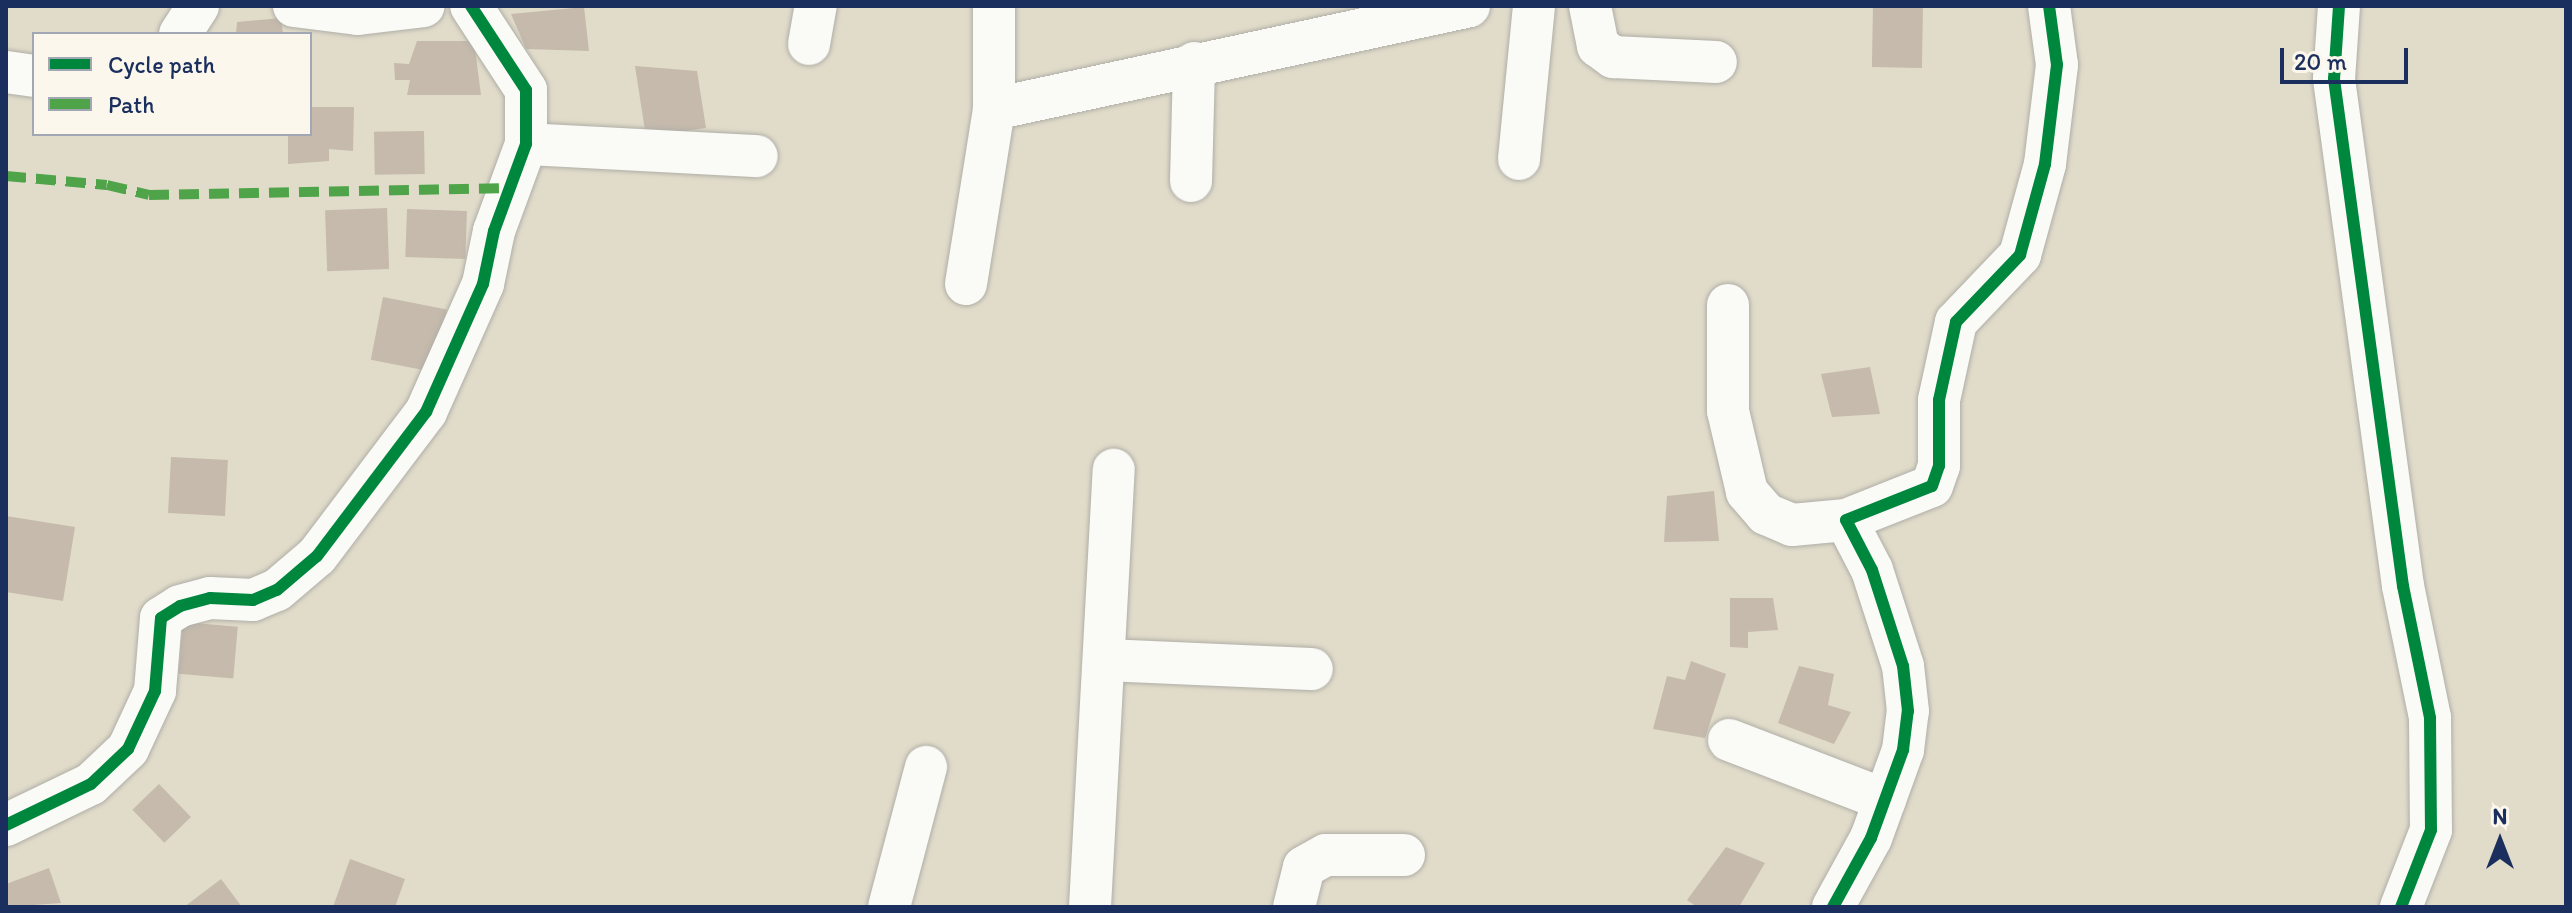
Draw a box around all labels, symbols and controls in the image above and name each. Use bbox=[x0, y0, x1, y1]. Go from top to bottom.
legend bbox=[32, 32, 312, 136]
scale bar bbox=[2284, 32, 2412, 82]
text: 20 m bbox=[2294, 47, 2347, 76]
text: Cycle path bbox=[108, 50, 215, 79]
text: Path bbox=[108, 90, 155, 119]
north arrow bbox=[2460, 801, 2540, 881]
text: N bbox=[2493, 803, 2507, 830]

